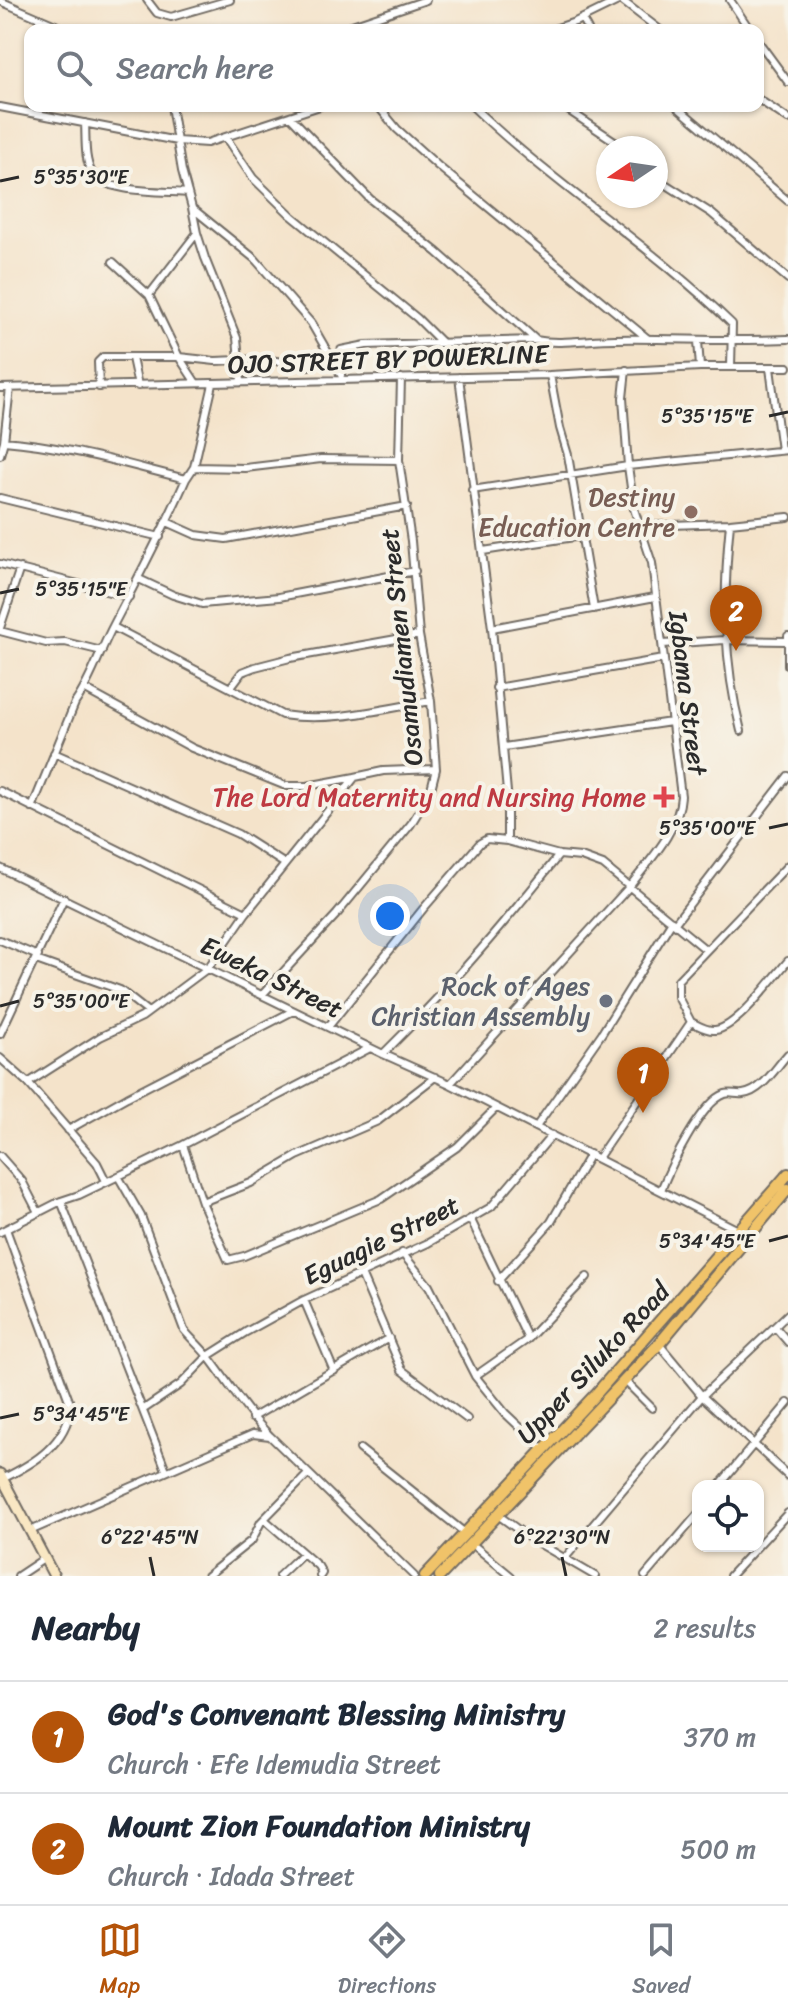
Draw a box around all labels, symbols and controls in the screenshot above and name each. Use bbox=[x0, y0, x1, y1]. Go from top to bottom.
search box bbox=[24, 24, 764, 112]
text: Search here bbox=[116, 41, 274, 95]
icon: search bbox=[52, 46, 96, 90]
north arrow bbox=[596, 136, 668, 208]
text: 5°35'30"E bbox=[34, 160, 130, 195]
street label: OJO STREET BY POWERLINE bbox=[227, 330, 551, 388]
text: 5°35'15"E bbox=[661, 399, 755, 434]
place label: Destiny Education Centre bbox=[478, 474, 675, 550]
marker: Destiny Education Centre bbox=[682, 503, 700, 521]
street label: Osamudiamen Street bbox=[366, 526, 436, 768]
text: 5°35'15"E bbox=[35, 572, 129, 607]
pin: 2 bbox=[710, 585, 762, 651]
street label: Igbama Street bbox=[655, 607, 721, 779]
place label: The Lord Maternity and Nursing Home bbox=[213, 774, 646, 820]
marker: The Lord Maternity and Nursing Home bbox=[653, 786, 675, 808]
text: 5°35'00"E bbox=[659, 811, 757, 846]
your location bbox=[370, 896, 410, 936]
street label: Eweka Street bbox=[193, 923, 351, 1031]
place label: Rock of Ages Christian Assembly bbox=[371, 963, 590, 1039]
text: 5°35'00"E bbox=[33, 984, 131, 1019]
marker: Rock of Ages Christian Assembly bbox=[597, 992, 615, 1010]
pin: 1 bbox=[617, 1047, 669, 1113]
street label: Eguagie Street bbox=[295, 1182, 467, 1298]
text: 5°34'45"E bbox=[659, 1224, 757, 1259]
street label: Upper Siluko Road bbox=[505, 1269, 683, 1455]
text: 5°34'45"E bbox=[33, 1397, 131, 1432]
map controls bbox=[692, 1480, 764, 1552]
button: locate bbox=[692, 1480, 764, 1552]
text: 6°22'45"N bbox=[101, 1520, 199, 1555]
text: 6°22'30"N bbox=[514, 1520, 610, 1555]
text: Nearby bbox=[32, 1598, 140, 1658]
text: 2 results bbox=[654, 1605, 756, 1651]
text: God's Convenant Blessing Ministry bbox=[108, 1687, 565, 1741]
text: 1 bbox=[52, 1714, 64, 1760]
text: 370 m bbox=[684, 1714, 756, 1760]
text: Church · Efe Idemudia Street bbox=[108, 1741, 441, 1787]
text: Mount Zion Foundation Ministry bbox=[108, 1799, 530, 1853]
text: 2 bbox=[50, 1826, 66, 1872]
text: 500 m bbox=[681, 1826, 756, 1872]
text: Church · Idada Street bbox=[108, 1853, 355, 1899]
tab: Map bbox=[98, 1918, 142, 2005]
tab: Directions bbox=[338, 1918, 436, 2005]
tab: Saved bbox=[632, 1918, 690, 2005]

